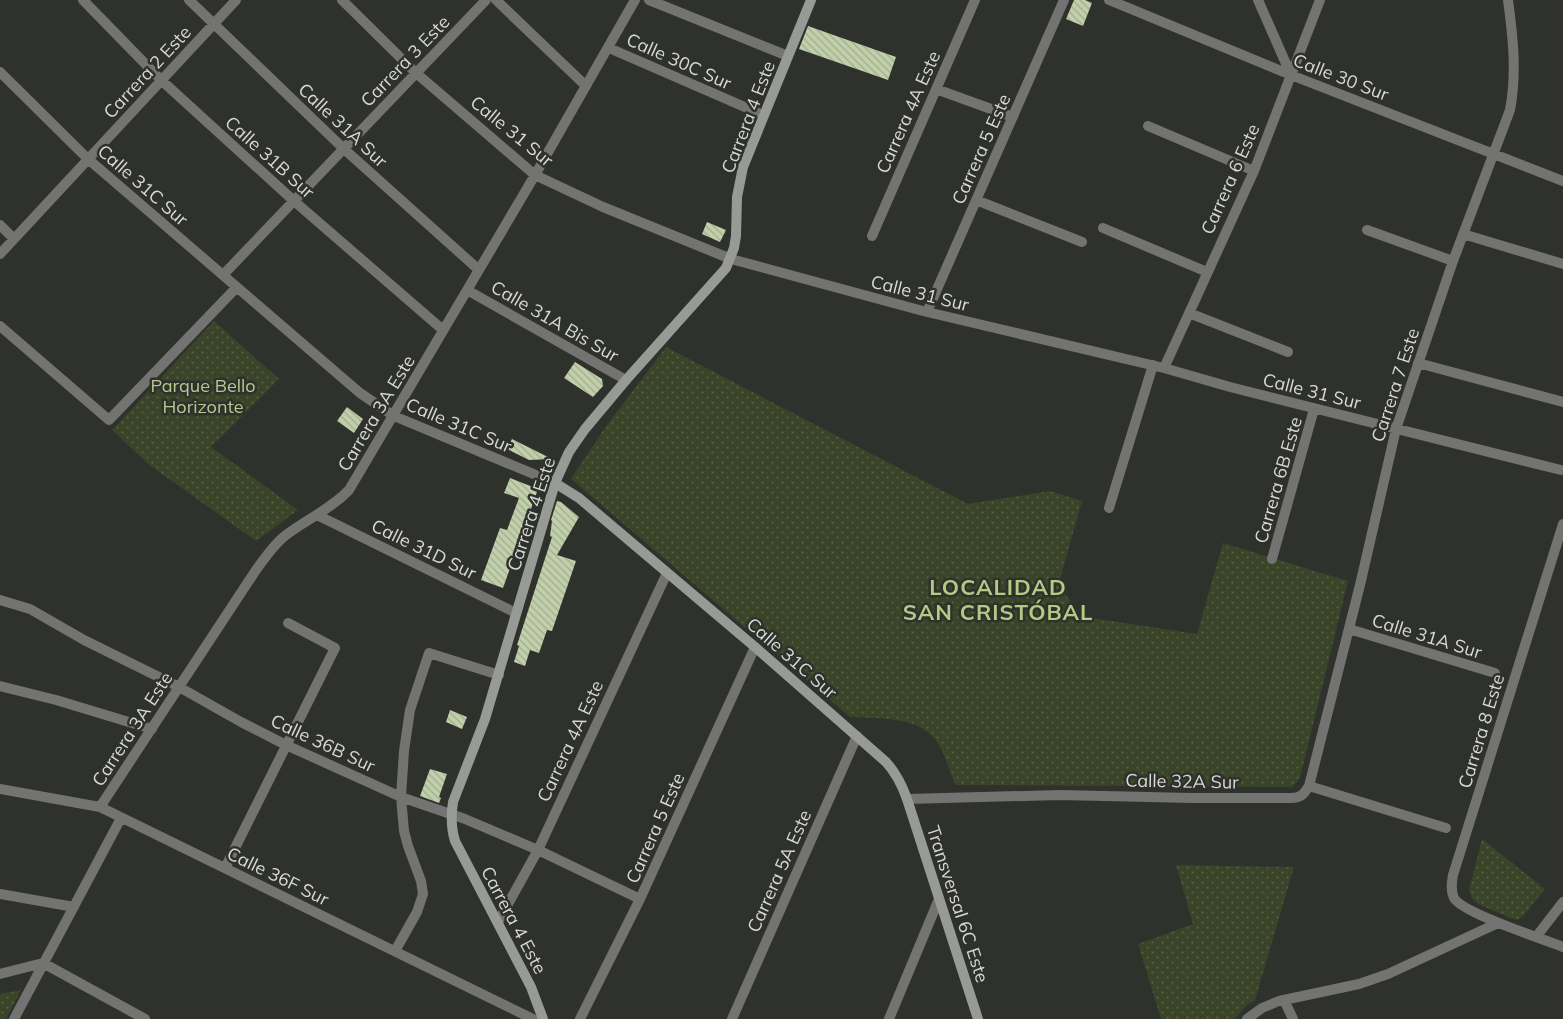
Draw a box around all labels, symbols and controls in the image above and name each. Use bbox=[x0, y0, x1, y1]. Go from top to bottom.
street label: Carrera 3 Este bbox=[356, 10, 454, 112]
street label: Carrera 2 Este bbox=[98, 21, 196, 123]
street label: Calle 30C Sur bbox=[623, 28, 736, 95]
street label: Carrera 4A Este bbox=[871, 47, 945, 177]
street label: Calle 30 Sur bbox=[1290, 48, 1392, 106]
street label: Carrera 4 Este bbox=[716, 58, 780, 176]
street label: Calle 31A Sur bbox=[294, 78, 393, 172]
street label: Calle 31 Sur bbox=[466, 90, 559, 172]
street label: Carrera 5 Este bbox=[946, 90, 1016, 208]
street label: Calle 31B Sur bbox=[220, 111, 320, 204]
street label: Carrera 6 Este bbox=[1195, 120, 1265, 238]
street label: Calle 31C Sur bbox=[93, 139, 193, 231]
street label: Calle 31 Sur bbox=[869, 270, 972, 316]
street label: Calle 31A Bis Sur bbox=[487, 275, 623, 367]
street label: Carrera 7 Este bbox=[1366, 325, 1424, 445]
street label: Carrera 3A Este bbox=[332, 351, 420, 475]
street label: Calle 31 Sur bbox=[1261, 368, 1364, 414]
park label: Parque Bello Horizonte bbox=[150, 374, 256, 418]
street label: Calle 31C Sur bbox=[403, 392, 516, 458]
street label: Carrera 6B Este bbox=[1249, 414, 1307, 546]
street label: Carrera 4 Este bbox=[502, 454, 560, 574]
street label: Calle 31D Sur bbox=[368, 514, 481, 584]
district label: LOCALIDAD SAN CRISTÓBAL bbox=[903, 573, 1093, 626]
street label: Calle 31A Sur bbox=[1369, 608, 1485, 664]
street label: Calle 31C Sur bbox=[742, 612, 842, 704]
street label: Carrera 3A Este bbox=[87, 668, 177, 790]
street label: Carrera 8 Este bbox=[1453, 671, 1509, 791]
street label: Carrera 4A Este bbox=[532, 677, 608, 805]
street label: Calle 36B Sur bbox=[267, 709, 379, 777]
street label: Carrera 5 Este bbox=[620, 769, 690, 887]
street label: Calle 32A Sur bbox=[1125, 769, 1239, 793]
street label: Carrera 5A Este bbox=[742, 806, 816, 936]
street label: Transversal 6C Este bbox=[922, 823, 994, 985]
street label: Calle 36F Sur bbox=[223, 841, 333, 911]
street label: Carrera 4 Este bbox=[476, 862, 552, 978]

